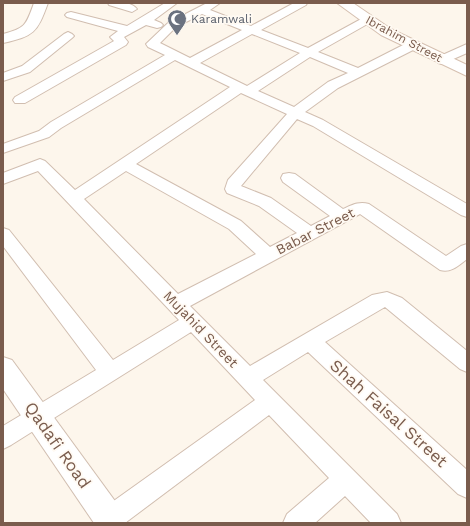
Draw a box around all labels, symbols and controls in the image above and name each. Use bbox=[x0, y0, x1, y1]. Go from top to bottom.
mosque icon: Karamwali bbox=[166, 8, 188, 36]
place label: Karamwali bbox=[191, 12, 252, 26]
street label: Ibrahim Street bbox=[363, 13, 445, 65]
street label: Babar Street bbox=[273, 204, 357, 258]
street label: Mujahid Street bbox=[160, 287, 242, 371]
street label: Shah Faisal Street bbox=[326, 355, 452, 471]
street label: Qadafi Road bbox=[21, 398, 95, 492]

